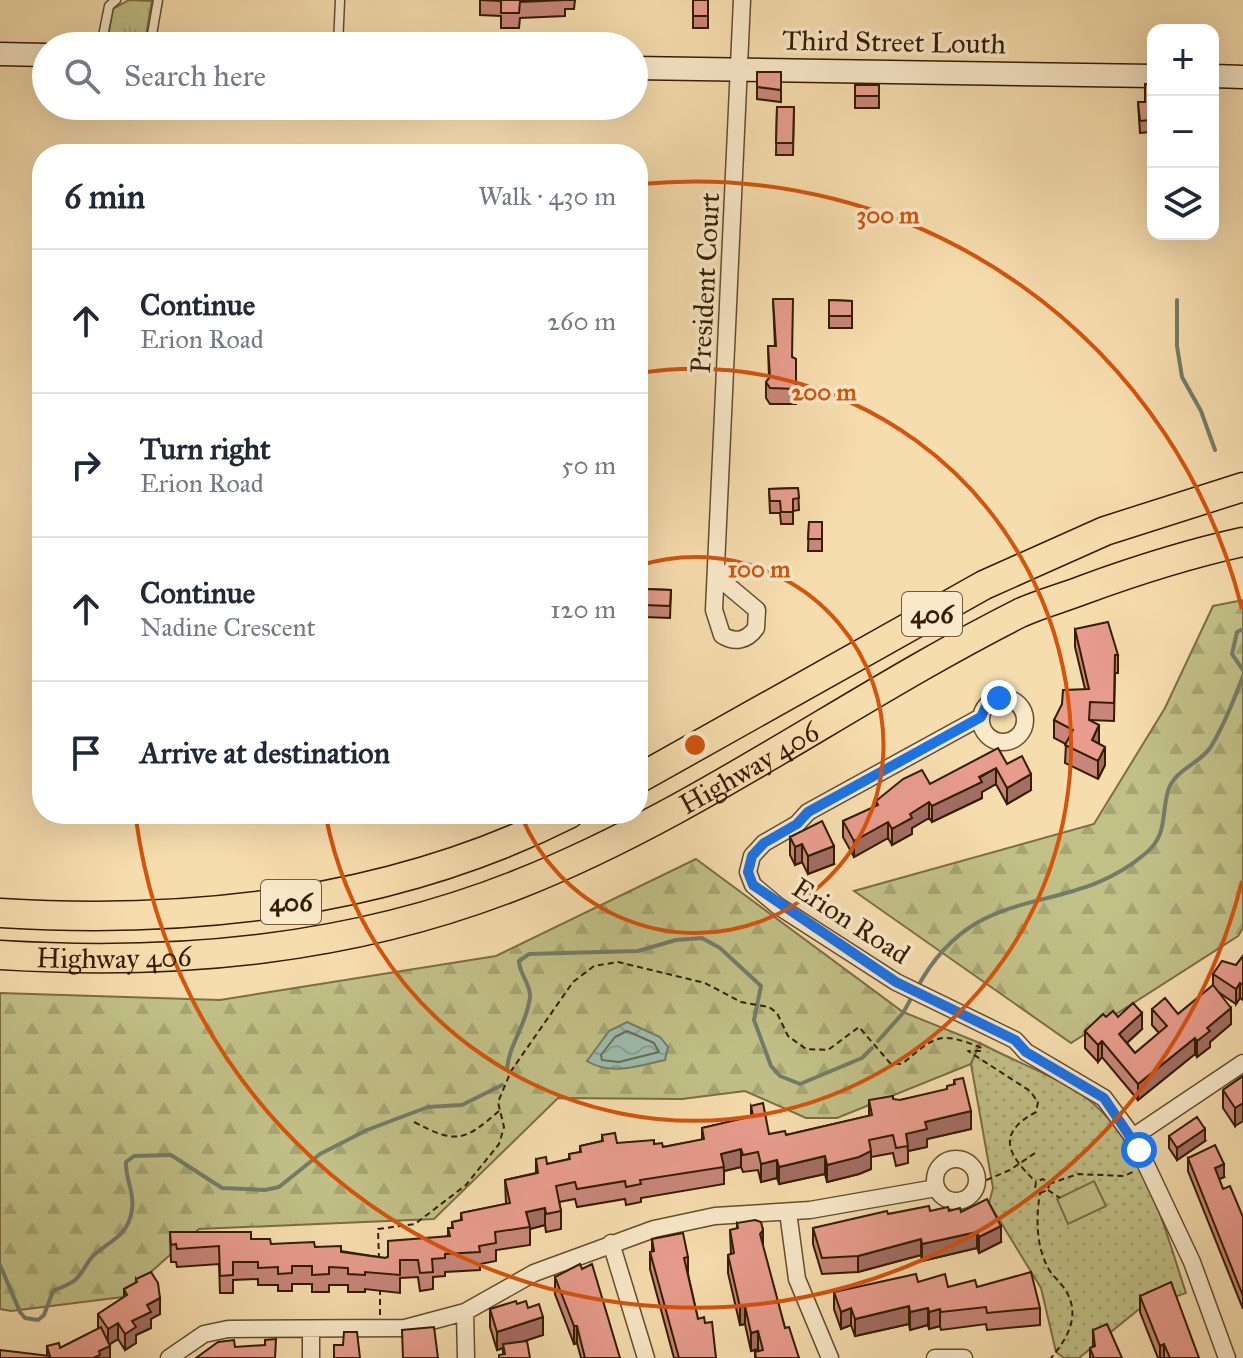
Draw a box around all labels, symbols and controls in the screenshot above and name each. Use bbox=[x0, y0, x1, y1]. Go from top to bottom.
street label: Third Street Louth bbox=[782, 23, 1007, 61]
map controls bbox=[1147, 24, 1219, 240]
button: + bbox=[1147, 24, 1219, 96]
search box bbox=[32, 32, 648, 120]
icon: search bbox=[60, 54, 104, 98]
text: Search here bbox=[124, 58, 266, 94]
button: − bbox=[1147, 96, 1219, 168]
button: layers bbox=[1147, 168, 1219, 240]
text: 6 min bbox=[64, 176, 145, 217]
text: Walk · 430 m bbox=[478, 180, 616, 212]
street label: President Court bbox=[683, 192, 727, 374]
text: 300 m bbox=[857, 200, 920, 230]
text: Continue bbox=[140, 287, 255, 323]
icon: ahead bbox=[64, 299, 108, 343]
text: 260 m bbox=[547, 305, 616, 337]
text: Erion Road bbox=[140, 323, 264, 355]
text: 200 m bbox=[791, 377, 857, 407]
text: Turn right bbox=[140, 431, 271, 467]
icon: right bbox=[64, 443, 108, 487]
text: 50 m bbox=[561, 449, 616, 481]
text: Erion Road bbox=[140, 467, 264, 499]
text: 100 m bbox=[728, 554, 791, 584]
text: Continue bbox=[140, 575, 255, 611]
icon: ahead bbox=[64, 587, 108, 631]
road number: 406 bbox=[902, 592, 962, 636]
text: 120 m bbox=[550, 593, 616, 625]
text: Nadine Crescent bbox=[140, 611, 316, 643]
route end bbox=[981, 680, 1017, 716]
street label: Highway 406 bbox=[673, 712, 826, 822]
icon: arrive bbox=[64, 731, 108, 775]
centre of rings bbox=[681, 731, 709, 759]
text: Arrive at destination bbox=[140, 735, 390, 771]
street label: Erion Road bbox=[786, 870, 916, 972]
road number: 406 bbox=[261, 880, 321, 924]
street label: Highway 406 bbox=[36, 938, 194, 976]
route start bbox=[1121, 1132, 1157, 1168]

